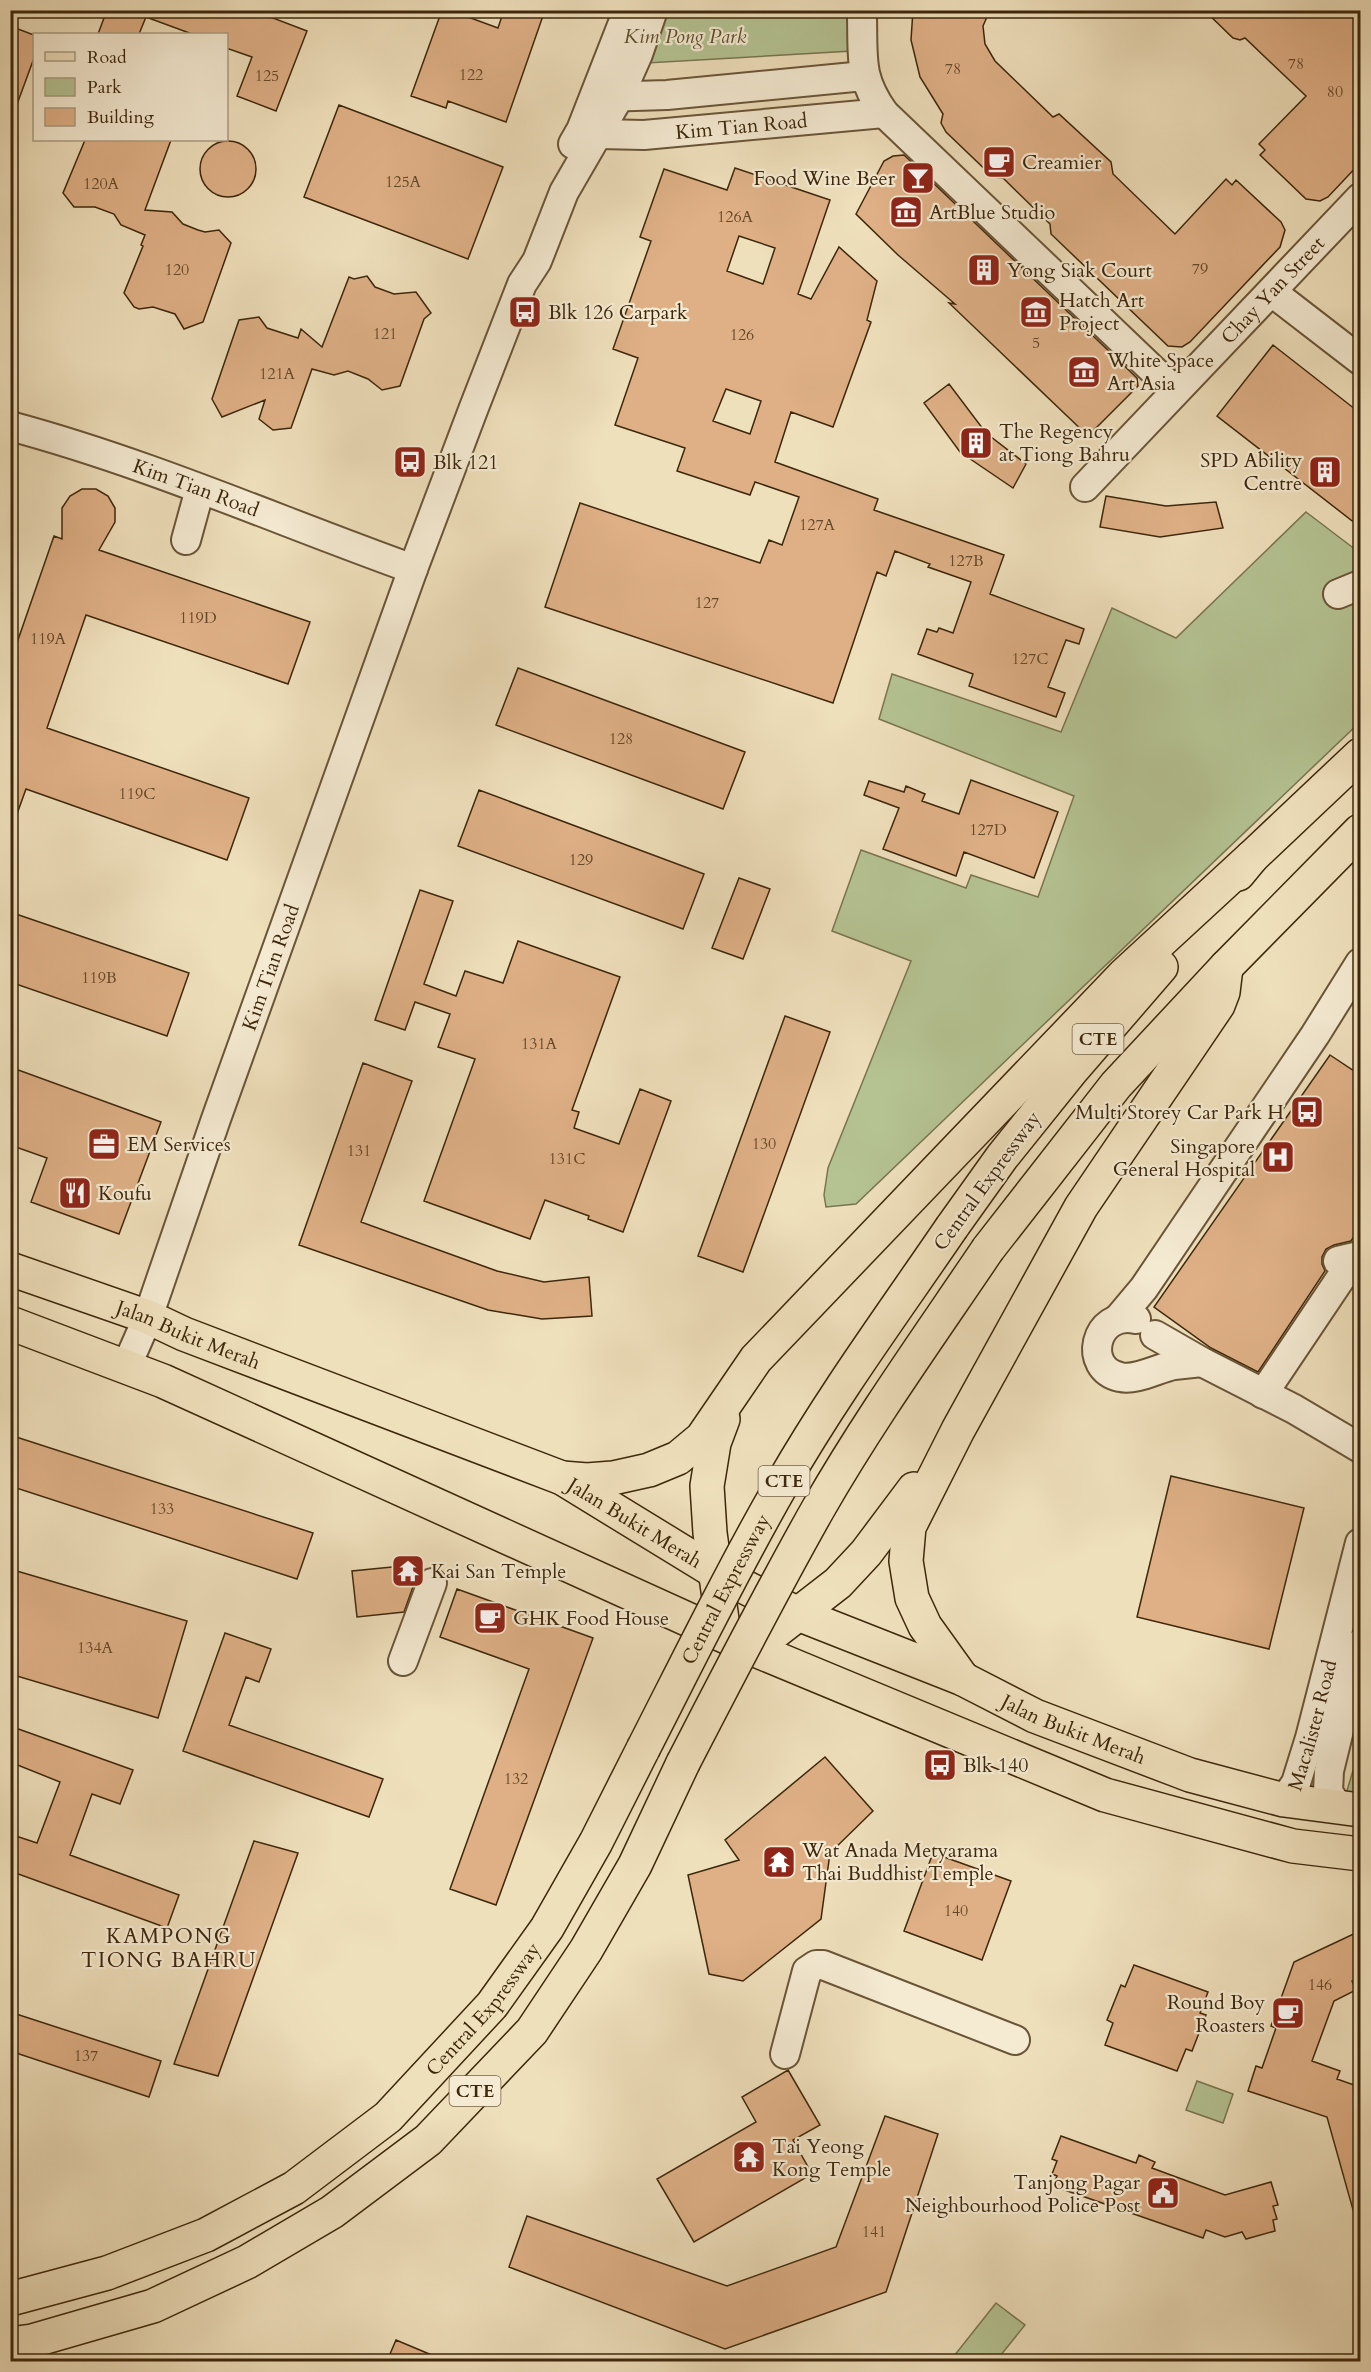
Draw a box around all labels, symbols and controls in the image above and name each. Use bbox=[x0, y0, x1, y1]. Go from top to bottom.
park label: Kim Pong Park bbox=[624, 23, 746, 50]
legend bbox=[33, 33, 228, 141]
text: Road bbox=[87, 45, 127, 70]
house number: 78 bbox=[1288, 53, 1304, 75]
house number: 78 bbox=[945, 58, 961, 80]
house number: 122 bbox=[459, 64, 483, 86]
house number: 125 bbox=[255, 65, 279, 87]
text: Park bbox=[87, 75, 122, 100]
house number: 80 bbox=[1327, 81, 1343, 103]
text: Building bbox=[87, 105, 155, 130]
street label: Kim Tian Road bbox=[674, 107, 809, 146]
cafe icon: Creamier bbox=[981, 144, 1017, 180]
place label: Creamier bbox=[1022, 149, 1102, 176]
bar icon: Food Wine Beer bbox=[900, 160, 936, 196]
place label: Food Wine Beer bbox=[753, 165, 896, 192]
house number: 125A bbox=[385, 171, 422, 193]
house number: 120A bbox=[83, 173, 120, 195]
museum icon: ArtBlue Studio bbox=[888, 194, 924, 230]
place label: ArtBlue Studio bbox=[929, 199, 1056, 226]
house number: 126A bbox=[717, 206, 754, 228]
street label: Chay Yan Street bbox=[1215, 230, 1331, 350]
building icon: Yong Siak Court bbox=[966, 252, 1002, 288]
place label: Yong Siak Court bbox=[1007, 257, 1152, 284]
house number: 79 bbox=[1192, 258, 1208, 280]
house number: 120 bbox=[165, 259, 189, 281]
place label: Hatch Art Project bbox=[1059, 287, 1145, 337]
bus stop icon: Blk 126 Carpark bbox=[507, 294, 543, 330]
museum icon: Hatch Art Project bbox=[1018, 294, 1054, 330]
place label: Blk 126 Carpark bbox=[548, 299, 688, 326]
house number: 121 bbox=[373, 323, 397, 345]
house number: 126 bbox=[730, 324, 754, 346]
house number: 5 bbox=[1032, 332, 1040, 354]
place label: White Space Art Asia bbox=[1106, 347, 1214, 397]
museum icon: White Space Art Asia bbox=[1066, 354, 1102, 390]
house number: 121A bbox=[259, 363, 296, 385]
place label: The Regency at Tiong Bahru bbox=[999, 418, 1130, 468]
building icon: The Regency at Tiong Bahru bbox=[958, 425, 994, 461]
bus stop icon: Blk 121 bbox=[392, 444, 428, 480]
place label: SPD Ability Centre bbox=[1200, 447, 1302, 497]
place label: Blk 121 bbox=[433, 449, 499, 476]
street label: Kim Tian Road bbox=[129, 452, 263, 523]
building icon: SPD Ability Centre bbox=[1307, 454, 1343, 490]
house number: 127A bbox=[799, 514, 836, 536]
house number: 127B bbox=[948, 550, 984, 572]
house number: 127 bbox=[695, 592, 719, 614]
house number: 119D bbox=[179, 607, 217, 629]
house number: 119A bbox=[30, 628, 67, 650]
house number: 127C bbox=[1012, 648, 1048, 670]
house number: 128 bbox=[609, 728, 633, 750]
house number: 119C bbox=[119, 783, 155, 805]
house number: 127D bbox=[969, 819, 1007, 841]
house number: 129 bbox=[569, 849, 593, 871]
street label: Kim Tian Road bbox=[235, 900, 306, 1034]
house number: 119B bbox=[81, 967, 117, 989]
road number: CTE bbox=[1072, 1024, 1124, 1054]
house number: 131A bbox=[521, 1033, 558, 1055]
bus stop icon: Multi Storey Car Park H bbox=[1289, 1094, 1325, 1130]
place label: Multi Storey Car Park H bbox=[1075, 1099, 1284, 1126]
street label: Central Expressway bbox=[927, 1105, 1047, 1256]
office icon: EM Services bbox=[86, 1126, 122, 1162]
place label: EM Services bbox=[127, 1131, 231, 1158]
house number: 130 bbox=[752, 1133, 776, 1155]
place label: Singapore General Hospital bbox=[1113, 1133, 1255, 1183]
hospital icon: Singapore General Hospital bbox=[1260, 1139, 1296, 1175]
house number: 131 bbox=[347, 1140, 371, 1162]
house number: 131C bbox=[549, 1148, 585, 1170]
restaurant icon: Koufu bbox=[57, 1175, 93, 1211]
place label: Koufu bbox=[98, 1180, 152, 1207]
street label: Jalan Bukit Merah bbox=[110, 1292, 264, 1375]
road number: CTE bbox=[758, 1466, 810, 1496]
street label: Jalan Bukit Merah bbox=[560, 1470, 707, 1574]
house number: 133 bbox=[150, 1498, 174, 1520]
street label: Central Expressway bbox=[675, 1508, 776, 1669]
temple icon: Kai San Temple bbox=[390, 1553, 426, 1589]
place label: Kai San Temple bbox=[431, 1558, 566, 1585]
cafe icon: GHK Food House bbox=[472, 1600, 508, 1636]
place label: GHK Food House bbox=[513, 1605, 669, 1632]
house number: 134A bbox=[77, 1637, 114, 1659]
street label: Macalister Road bbox=[1281, 1656, 1343, 1794]
street label: Jalan Bukit Merah bbox=[994, 1686, 1150, 1770]
bus stop icon: Blk 140 bbox=[922, 1747, 958, 1783]
place label: Blk 140 bbox=[963, 1752, 1029, 1779]
house number: 132 bbox=[504, 1768, 528, 1790]
place label: Wat Anada Metyarama Thai Buddhist Temple bbox=[801, 1837, 999, 1887]
temple icon: Wat Anada Metyarama Thai Buddhist Temple bbox=[761, 1844, 797, 1880]
house number: 140 bbox=[944, 1900, 968, 1922]
district label: KAMPONG TIONG BAHRU bbox=[81, 1922, 257, 1975]
street label: Central Expressway bbox=[419, 1936, 546, 2082]
house number: 146 bbox=[1308, 1974, 1332, 1996]
place label: Round Boy Roasters bbox=[1167, 1989, 1265, 2039]
cafe icon: Round Boy Roasters bbox=[1270, 1995, 1306, 2031]
house number: 137 bbox=[74, 2045, 98, 2067]
road number: CTE bbox=[450, 2076, 500, 2106]
place label: Tai Yeong Kong Temple bbox=[772, 2133, 891, 2183]
temple icon: Tai Yeong Kong Temple bbox=[731, 2139, 767, 2175]
place label: Tanjong Pagar Neighbourhood Police Post bbox=[905, 2169, 1141, 2219]
public building icon: Tanjong Pagar Neighbourhood Police Post bbox=[1145, 2175, 1181, 2211]
house number: 141 bbox=[862, 2221, 886, 2243]

